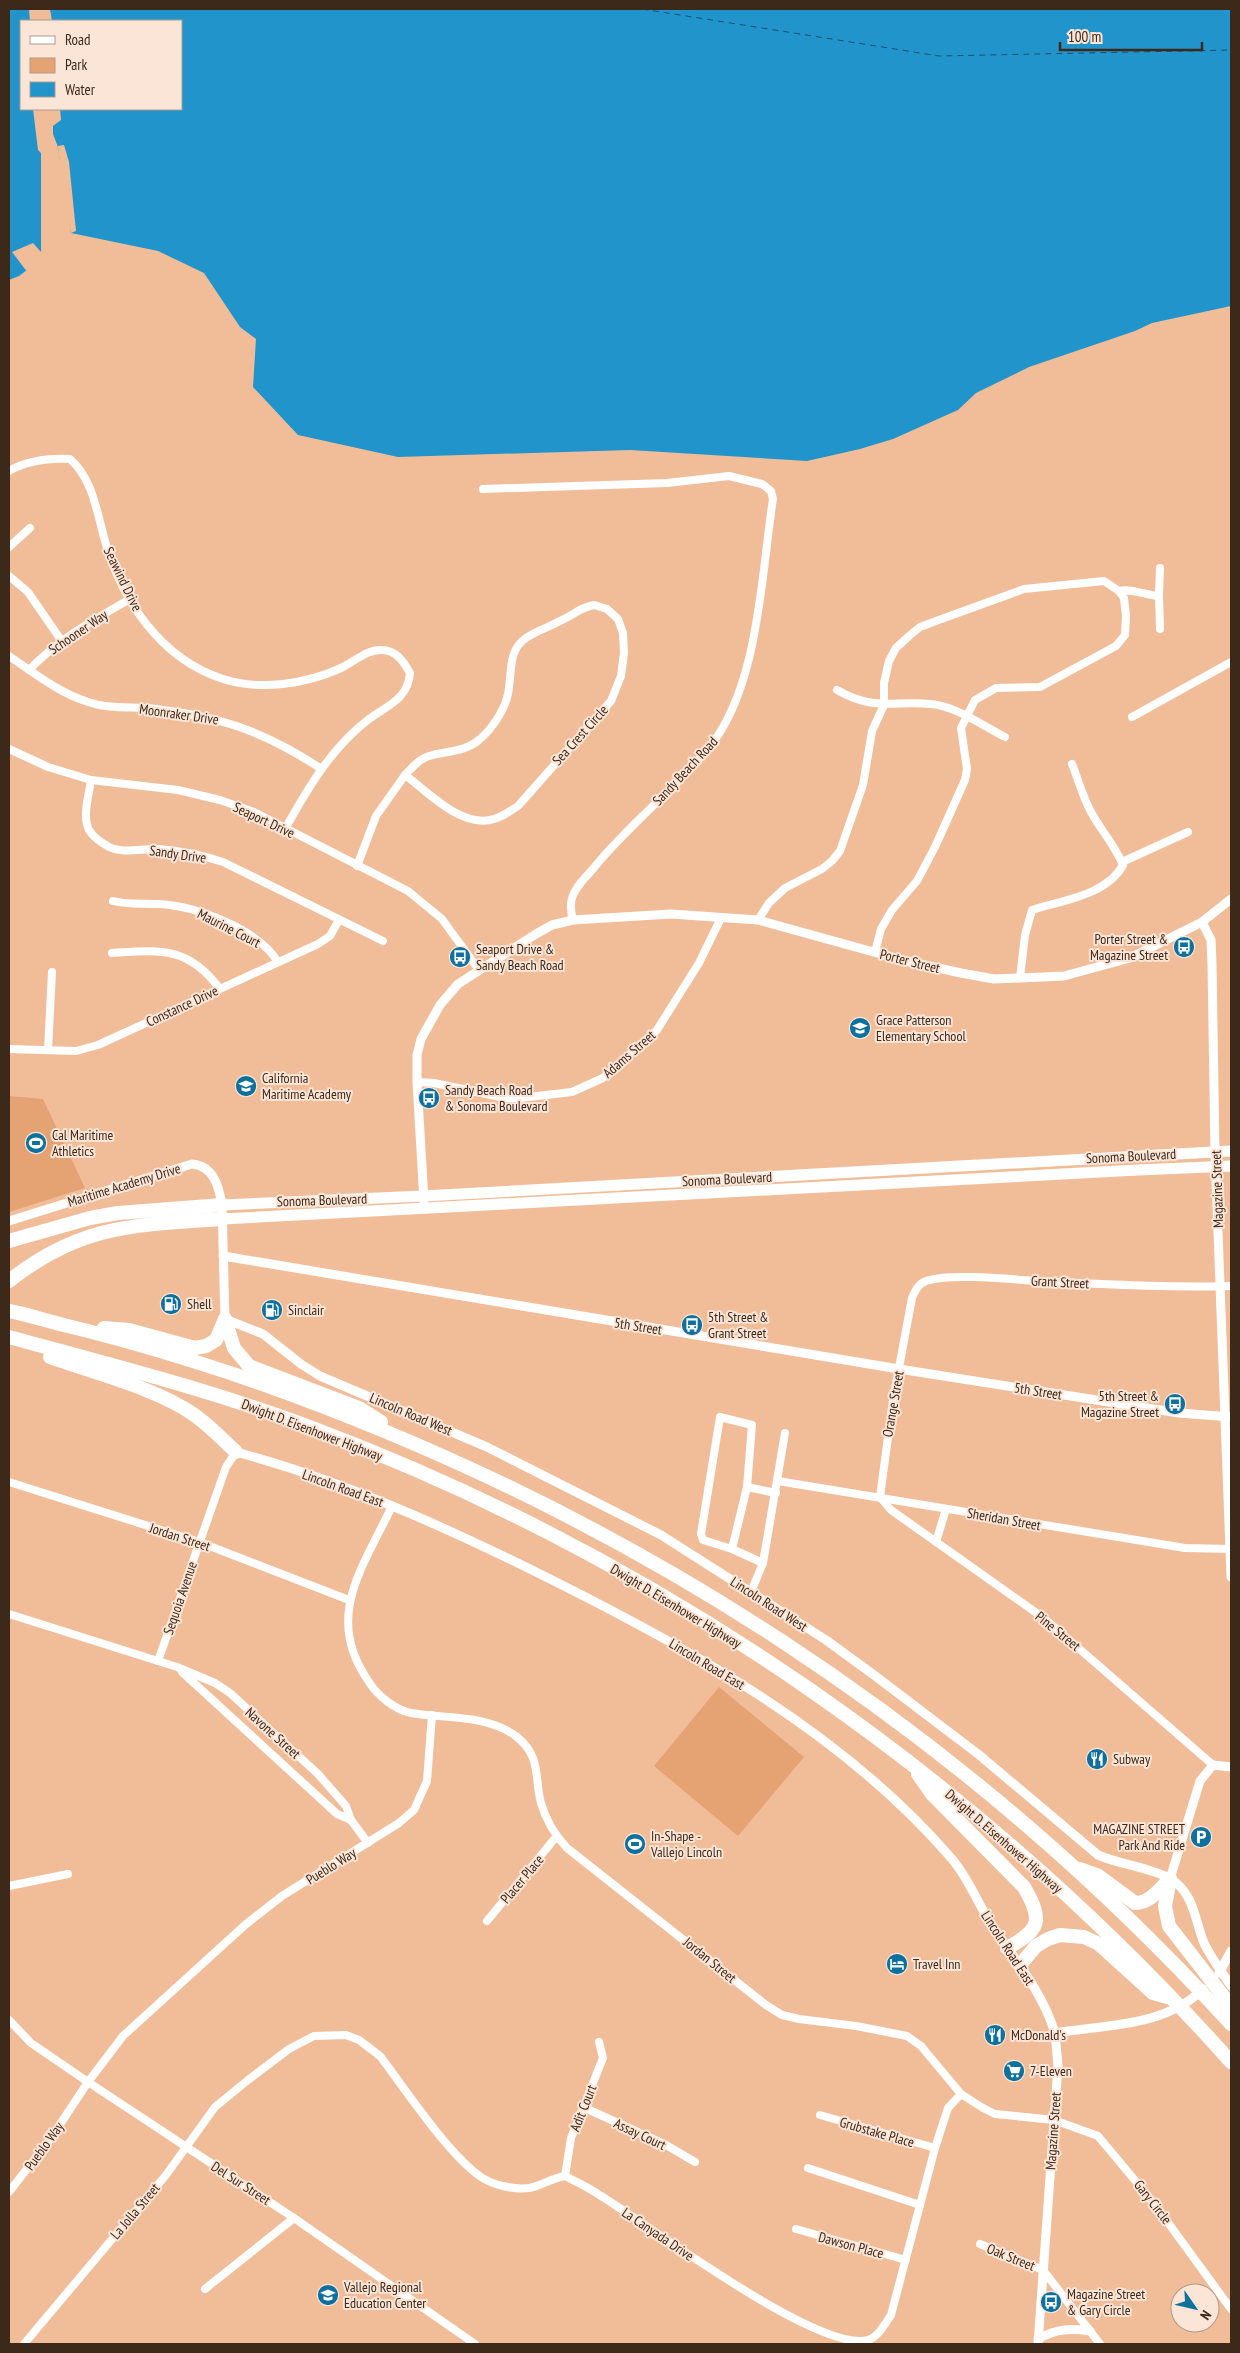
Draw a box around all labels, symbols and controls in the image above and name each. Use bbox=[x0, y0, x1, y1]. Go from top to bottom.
legend bbox=[20, 20, 182, 110]
scale bar bbox=[1060, 20, 1202, 52]
text: 100 m bbox=[1068, 27, 1101, 46]
text: Road bbox=[65, 30, 91, 49]
text: Park bbox=[65, 55, 87, 74]
text: Water bbox=[65, 80, 96, 99]
street label: Seawind Drive bbox=[100, 544, 146, 614]
street label: Schooner Way bbox=[45, 605, 112, 658]
street label: Moonraker Drive bbox=[138, 700, 220, 729]
street label: Sea Crest Circle bbox=[548, 701, 612, 769]
street label: Sandy Beach Road bbox=[649, 733, 721, 809]
street label: Seaport Drive bbox=[230, 798, 298, 842]
street label: Sandy Drive bbox=[148, 841, 208, 867]
street label: Maurine Court bbox=[194, 904, 264, 952]
place label: Porter Street & Magazine Street bbox=[1090, 930, 1168, 964]
bus stop icon: Porter Street & Magazine Street bbox=[1172, 935, 1196, 959]
place label: Seaport Drive & Sandy Beach Road bbox=[476, 940, 564, 974]
bus stop icon: Seaport Drive & Sandy Beach Road bbox=[448, 945, 472, 969]
street label: Porter Street bbox=[878, 945, 942, 977]
street label: Constance Drive bbox=[143, 981, 221, 1031]
place label: Grace Patterson Elementary School bbox=[876, 1011, 966, 1045]
school or university icon: Grace Patterson Elementary School bbox=[848, 1016, 872, 1040]
street label: Adams Street bbox=[599, 1026, 659, 1082]
place label: California Maritime Academy bbox=[262, 1069, 352, 1103]
school or university icon: California Maritime Academy bbox=[234, 1074, 258, 1098]
place label: Sandy Beach Road & Sonoma Boulevard bbox=[445, 1081, 548, 1115]
bus stop icon: Sandy Beach Road & Sonoma Boulevard bbox=[417, 1086, 441, 1110]
place label: Cal Maritime Athletics bbox=[52, 1126, 113, 1160]
sports icon: Cal Maritime Athletics bbox=[24, 1131, 48, 1155]
street label: Sonoma Boulevard bbox=[1085, 1145, 1177, 1167]
street label: Magazine Street bbox=[1207, 1150, 1227, 1228]
street label: Maritime Academy Drive bbox=[65, 1159, 183, 1211]
street label: Sonoma Boulevard bbox=[681, 1168, 773, 1190]
street label: Sonoma Boulevard bbox=[277, 1189, 367, 1211]
street label: Grant Street bbox=[1030, 1271, 1090, 1293]
fuel station icon: Shell bbox=[159, 1292, 183, 1316]
place label: Shell bbox=[187, 1295, 212, 1313]
fuel station icon: Sinclair bbox=[260, 1298, 284, 1322]
place label: Sinclair bbox=[288, 1301, 324, 1319]
place label: 5th Street & Grant Street bbox=[708, 1308, 768, 1342]
street label: 5th Street bbox=[613, 1313, 663, 1339]
bus stop icon: 5th Street & Grant Street bbox=[680, 1313, 704, 1337]
street label: Orange Street bbox=[878, 1369, 908, 1439]
street label: 5th Street bbox=[1013, 1378, 1063, 1404]
place label: 5th Street & Magazine Street bbox=[1081, 1387, 1159, 1421]
street label: Lincoln Road West bbox=[367, 1389, 455, 1440]
bus stop icon: 5th Street & Magazine Street bbox=[1163, 1392, 1187, 1416]
street label: Dwight D. Eisenhower Highway bbox=[239, 1395, 386, 1465]
street label: Lincoln Road East bbox=[300, 1465, 386, 1511]
street label: Sheridan Street bbox=[966, 1504, 1042, 1534]
street label: Jordan Street bbox=[146, 1518, 213, 1555]
street label: Sequoia Avenue bbox=[159, 1559, 201, 1637]
street label: Dwight D. Eisenhower Highway bbox=[607, 1560, 745, 1653]
street label: Lincoln Road West bbox=[727, 1572, 811, 1636]
street label: Pine Street bbox=[1032, 1607, 1084, 1655]
street label: Lincoln Road East bbox=[666, 1634, 748, 1694]
street label: Navone Street bbox=[242, 1703, 305, 1763]
restaurant icon: Subway bbox=[1085, 1747, 1109, 1771]
place label: Subway bbox=[1113, 1750, 1151, 1768]
street label: Dwight D. Eisenhower Highway bbox=[942, 1785, 1067, 1897]
place label: MAGAZINE STREET Park And Ride bbox=[1093, 1820, 1186, 1854]
parking icon: MAGAZINE STREET Park And Ride bbox=[1189, 1825, 1213, 1849]
place label: In-Shape - Vallejo Lincoln bbox=[650, 1827, 722, 1861]
sports icon: In-Shape - Vallejo Lincoln bbox=[623, 1832, 647, 1856]
street label: Pueblo Way bbox=[303, 1843, 360, 1888]
street label: Placer Place bbox=[496, 1851, 548, 1907]
street label: Lincoln Road East bbox=[977, 1907, 1039, 1989]
street label: Jordan Street bbox=[679, 1933, 740, 1987]
hotel icon: Travel Inn bbox=[885, 1952, 909, 1976]
place label: Travel Inn bbox=[913, 1955, 961, 1973]
restaurant icon: McDonald's bbox=[983, 2023, 1007, 2047]
place label: McDonald's bbox=[1011, 2026, 1066, 2044]
supermarket icon: 7-Eleven bbox=[1002, 2059, 1026, 2083]
place label: 7-Eleven bbox=[1030, 2062, 1072, 2080]
street label: Adit Court bbox=[566, 2082, 601, 2134]
street label: Magazine Street bbox=[1041, 2091, 1065, 2171]
street label: Grubstake Place bbox=[838, 2113, 917, 2151]
street label: Assay Court bbox=[611, 2114, 669, 2154]
street label: Pueblo Way bbox=[20, 2118, 68, 2174]
street label: Del Sur Street bbox=[208, 2157, 274, 2209]
street label: Gary Circle bbox=[1130, 2176, 1176, 2228]
street label: La Jolla Street bbox=[106, 2179, 164, 2243]
street label: La Canyada Drive bbox=[619, 2203, 698, 2265]
street label: Dawson Place bbox=[816, 2228, 886, 2262]
street label: Oak Street bbox=[984, 2239, 1038, 2275]
place label: Vallejo Regional Education Center bbox=[343, 2278, 426, 2312]
school or university icon: Vallejo Regional Education Center bbox=[316, 2283, 340, 2307]
north arrow bbox=[1170, 2283, 1220, 2333]
place label: Magazine Street & Gary Circle bbox=[1067, 2285, 1145, 2319]
bus stop icon: Magazine Street & Gary Circle bbox=[1039, 2290, 1063, 2314]
text: N bbox=[1196, 2307, 1215, 2323]

